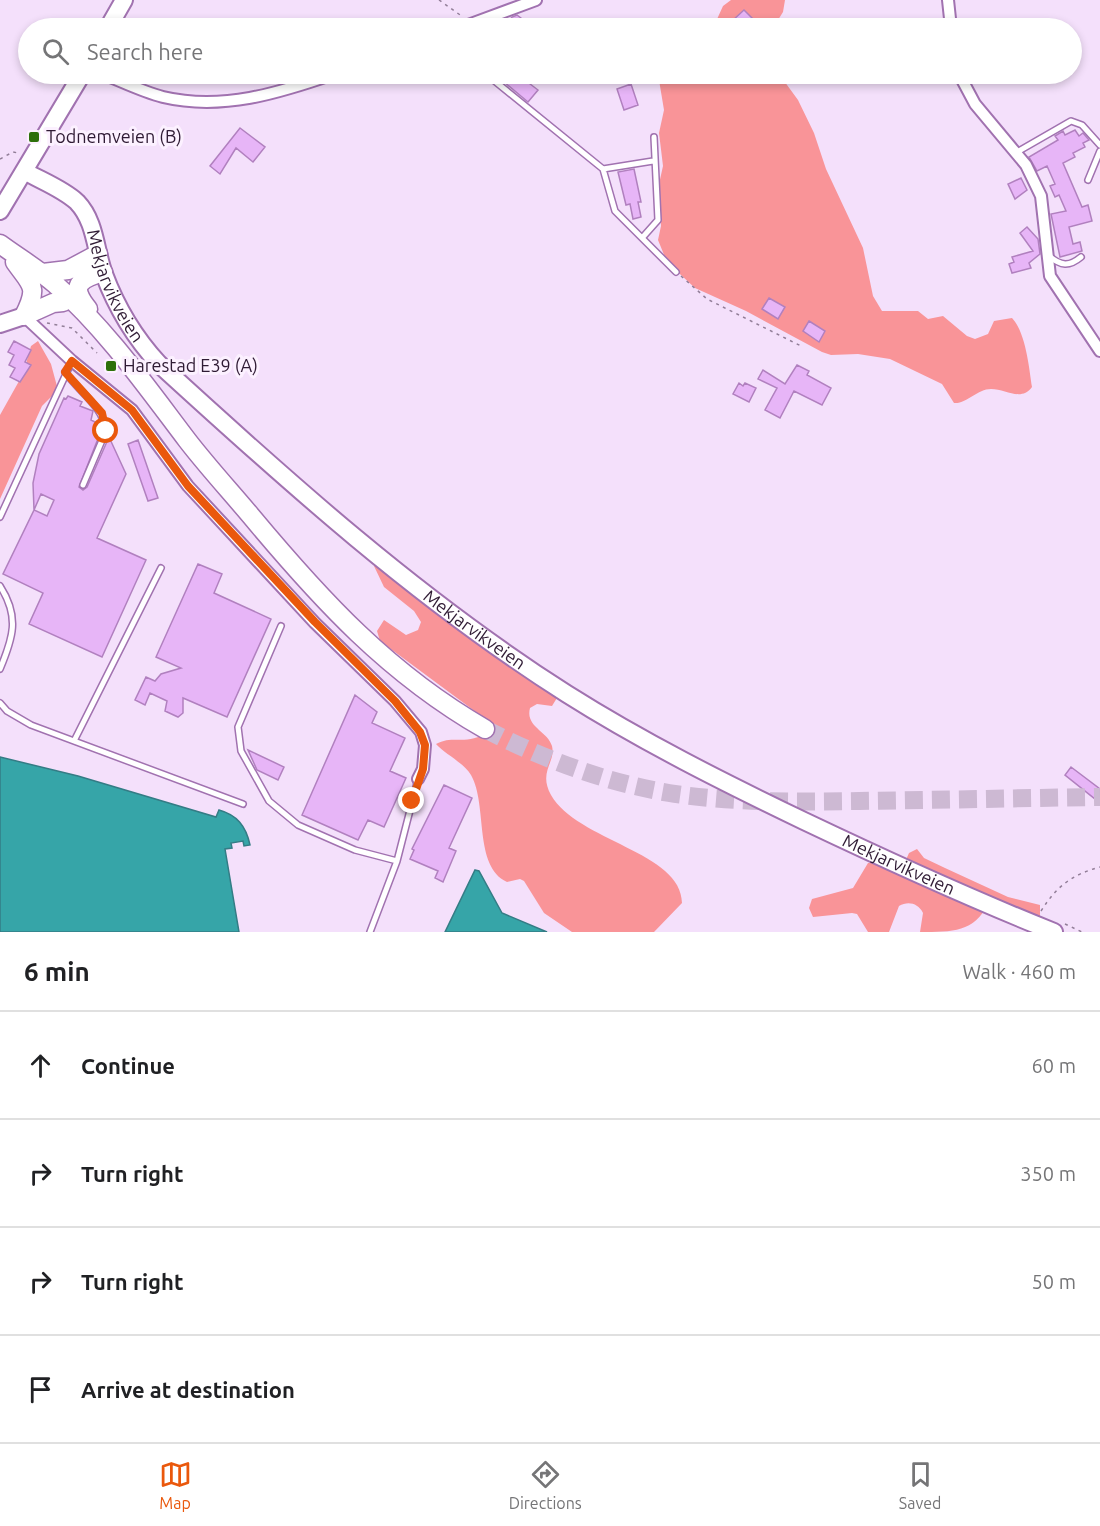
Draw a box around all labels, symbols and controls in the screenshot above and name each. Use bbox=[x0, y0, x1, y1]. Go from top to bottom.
search box bbox=[18, 18, 1082, 84]
icon: search bbox=[39, 35, 72, 68]
text: Search here bbox=[87, 39, 203, 64]
place label: Todnemveien (B) bbox=[46, 126, 182, 147]
marker: Todnemveien (B) bbox=[27, 130, 41, 144]
street label: Mekjarvikveien bbox=[84, 227, 148, 346]
place label: Harestad E39 (A) bbox=[123, 355, 258, 376]
marker: Harestad E39 (A) bbox=[104, 359, 118, 373]
route start bbox=[92, 417, 118, 443]
street label: Mekjarvikveien bbox=[420, 585, 530, 673]
route end bbox=[398, 787, 424, 813]
street label: Mekjarvikveien bbox=[840, 830, 958, 898]
text: 6 min bbox=[24, 957, 90, 986]
text: Walk · 460 m bbox=[963, 960, 1076, 983]
icon: ahead bbox=[24, 1049, 57, 1082]
text: Continue bbox=[81, 1053, 175, 1078]
text: 60 m bbox=[1032, 1054, 1076, 1077]
icon: right bbox=[24, 1157, 57, 1190]
text: Turn right bbox=[81, 1161, 183, 1186]
text: 350 m bbox=[1020, 1162, 1076, 1185]
icon: right bbox=[24, 1265, 57, 1298]
text: Turn right bbox=[81, 1269, 183, 1294]
text: 50 m bbox=[1032, 1270, 1076, 1293]
icon: arrive bbox=[24, 1373, 57, 1406]
text: Arrive at destination bbox=[81, 1377, 295, 1402]
tab: Map bbox=[159, 1458, 192, 1512]
tab: Directions bbox=[509, 1458, 582, 1512]
tab: Saved bbox=[899, 1458, 941, 1512]

